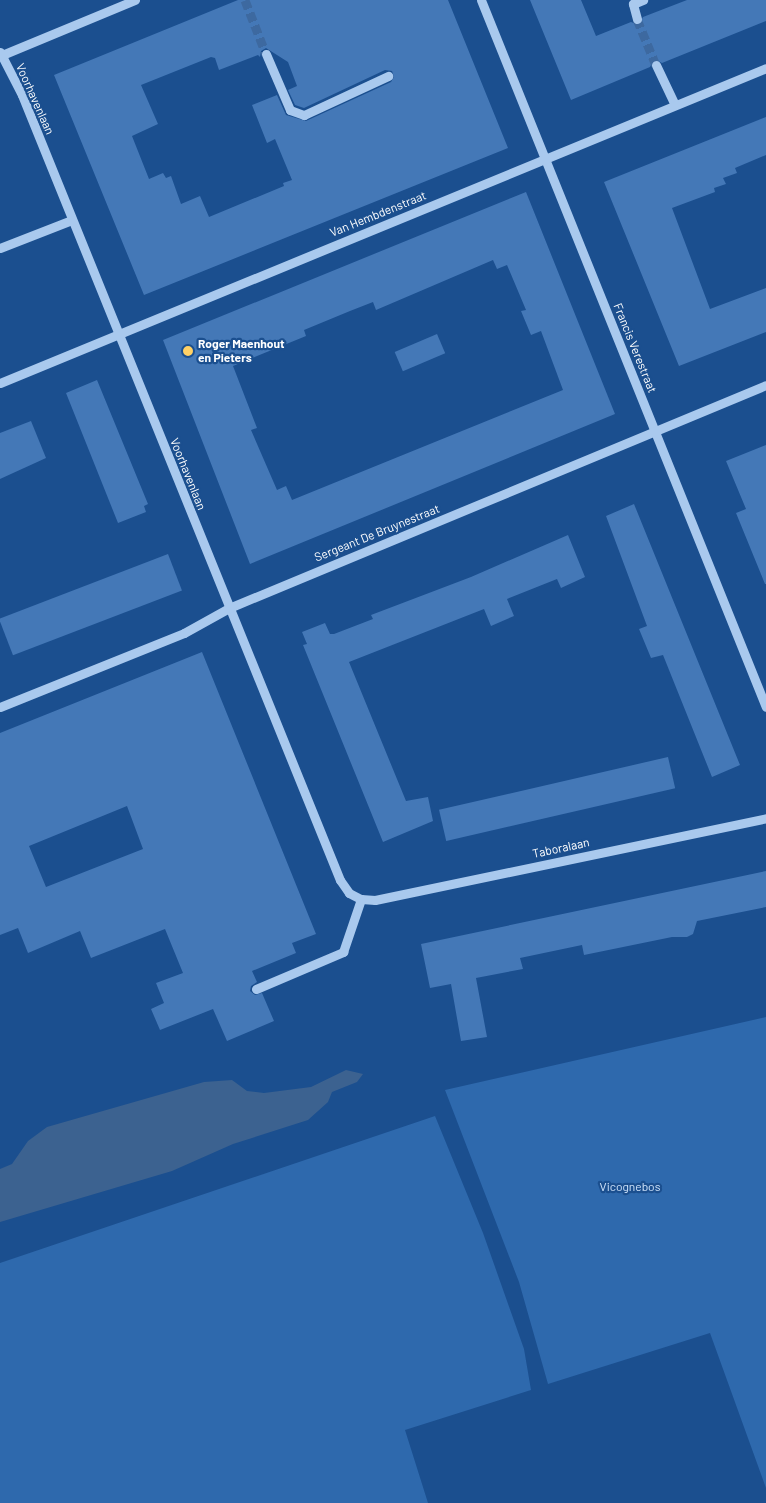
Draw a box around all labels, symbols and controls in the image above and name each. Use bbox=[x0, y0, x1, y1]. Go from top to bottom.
street label: Voorhavenlaan bbox=[13, 61, 57, 137]
street label: Van Hembdenstraat bbox=[328, 188, 428, 240]
street label: Francis Verestraat bbox=[610, 301, 660, 395]
place label: Roger Maenhout en Pieters bbox=[198, 337, 285, 365]
marker: Roger Maenhout en Pieters bbox=[182, 345, 194, 357]
street label: Voorhavenlaan bbox=[167, 436, 209, 512]
street label: Sergeant De Bruynestraat bbox=[312, 501, 442, 565]
street label: Taboralaan bbox=[531, 835, 591, 861]
park label: Vicognebos bbox=[600, 1180, 660, 1194]

